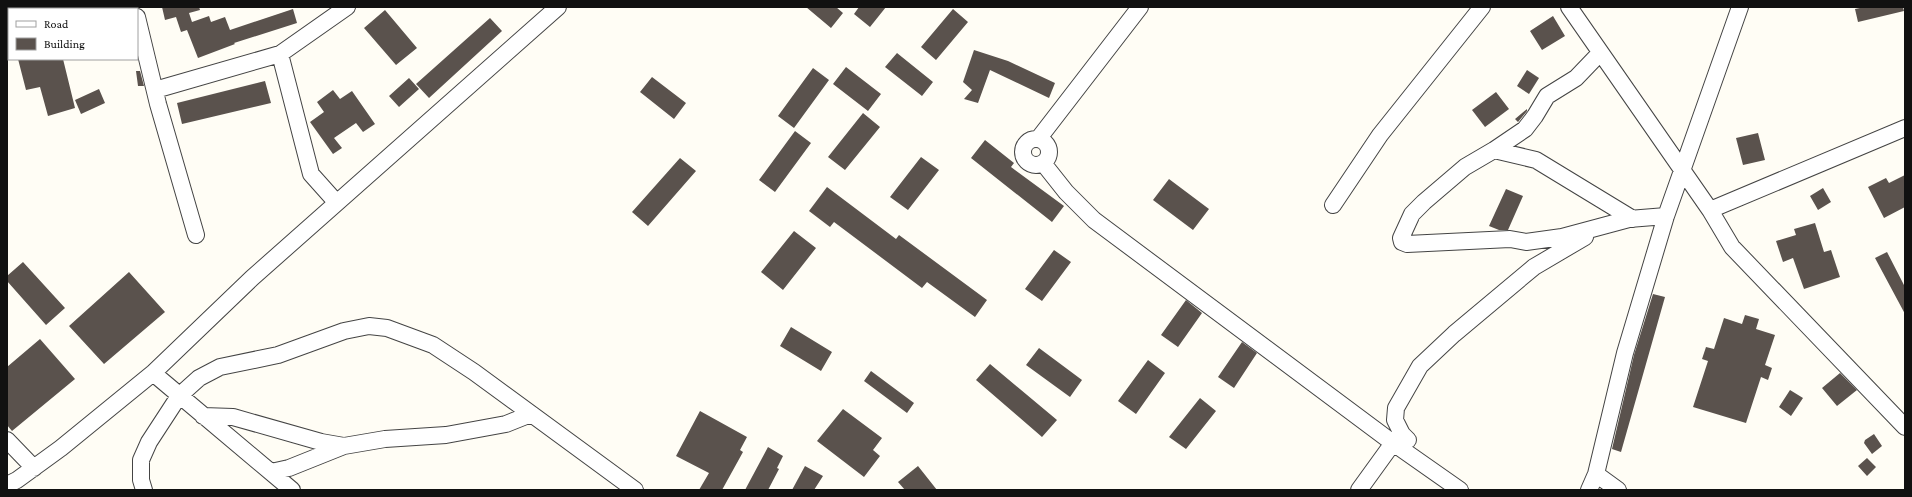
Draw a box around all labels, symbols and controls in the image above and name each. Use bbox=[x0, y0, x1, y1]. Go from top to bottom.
legend bbox=[8, 8, 138, 60]
text: Road bbox=[44, 17, 69, 31]
text: Building bbox=[44, 37, 85, 51]

